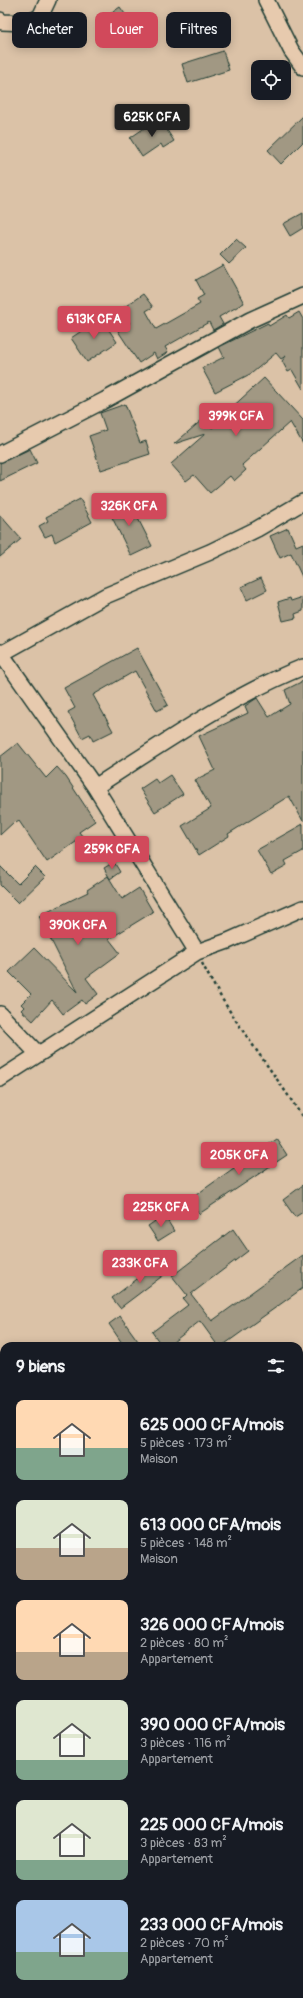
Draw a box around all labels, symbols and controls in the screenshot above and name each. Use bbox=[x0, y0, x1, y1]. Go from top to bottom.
chip: Acheter bbox=[12, 12, 87, 48]
chip: Louer bbox=[95, 12, 158, 48]
chip: Filtres bbox=[166, 12, 231, 48]
map controls bbox=[251, 60, 291, 100]
button: locate bbox=[251, 60, 291, 100]
pin: 625K CFA bbox=[111, 104, 193, 138]
text: 625K CFA bbox=[124, 109, 180, 125]
pin: 613K CFA bbox=[53, 306, 135, 340]
text: 613K CFA bbox=[67, 311, 121, 327]
pin: 399K CFA bbox=[195, 403, 277, 437]
text: 399K CFA bbox=[208, 408, 264, 424]
pin: 326K CFA bbox=[88, 493, 170, 527]
text: 326K CFA bbox=[100, 498, 158, 514]
pin: 259K CFA bbox=[71, 836, 153, 870]
text: 259K CFA bbox=[84, 841, 140, 857]
pin: 390K CFA bbox=[37, 912, 119, 946]
text: 390K CFA bbox=[49, 917, 107, 933]
pin: 205K CFA bbox=[198, 1142, 280, 1176]
text: 205K CFA bbox=[210, 1147, 268, 1163]
pin: 225K CFA bbox=[120, 1194, 202, 1228]
text: 225K CFA bbox=[133, 1199, 189, 1215]
pin: 233K CFA bbox=[99, 1250, 181, 1284]
text: 233K CFA bbox=[112, 1255, 168, 1271]
icon: filters bbox=[265, 1355, 287, 1377]
text: 9 biens bbox=[16, 1356, 65, 1377]
text: 625 000 CFA/mois bbox=[140, 1414, 284, 1435]
icon: home bbox=[48, 1416, 96, 1464]
text: 5 pièces · 173 m² bbox=[140, 1435, 232, 1451]
text: Maison bbox=[140, 1451, 178, 1467]
text: 613 000 CFA/mois bbox=[140, 1514, 281, 1535]
icon: home bbox=[48, 1516, 96, 1564]
text: 5 pièces · 148 m² bbox=[140, 1535, 232, 1551]
text: Maison bbox=[140, 1551, 178, 1567]
text: 326 000 CFA/mois bbox=[140, 1614, 284, 1635]
icon: home bbox=[48, 1616, 96, 1664]
text: 2 pièces · 80 m² bbox=[140, 1635, 228, 1651]
text: Appartement bbox=[140, 1651, 213, 1667]
text: 390 000 CFA/mois bbox=[140, 1714, 285, 1735]
icon: home bbox=[48, 1716, 96, 1764]
text: 3 pièces · 116 m² bbox=[140, 1735, 231, 1751]
text: Appartement bbox=[140, 1751, 213, 1767]
text: 225 000 CFA/mois bbox=[140, 1814, 283, 1835]
icon: home bbox=[48, 1816, 96, 1864]
text: 3 pièces · 83 m² bbox=[140, 1835, 227, 1851]
text: Appartement bbox=[140, 1851, 213, 1867]
text: 233 000 CFA/mois bbox=[140, 1914, 283, 1935]
icon: home bbox=[48, 1916, 96, 1964]
text: 2 pièces · 70 m² bbox=[140, 1935, 229, 1951]
text: Appartement bbox=[140, 1951, 213, 1967]

